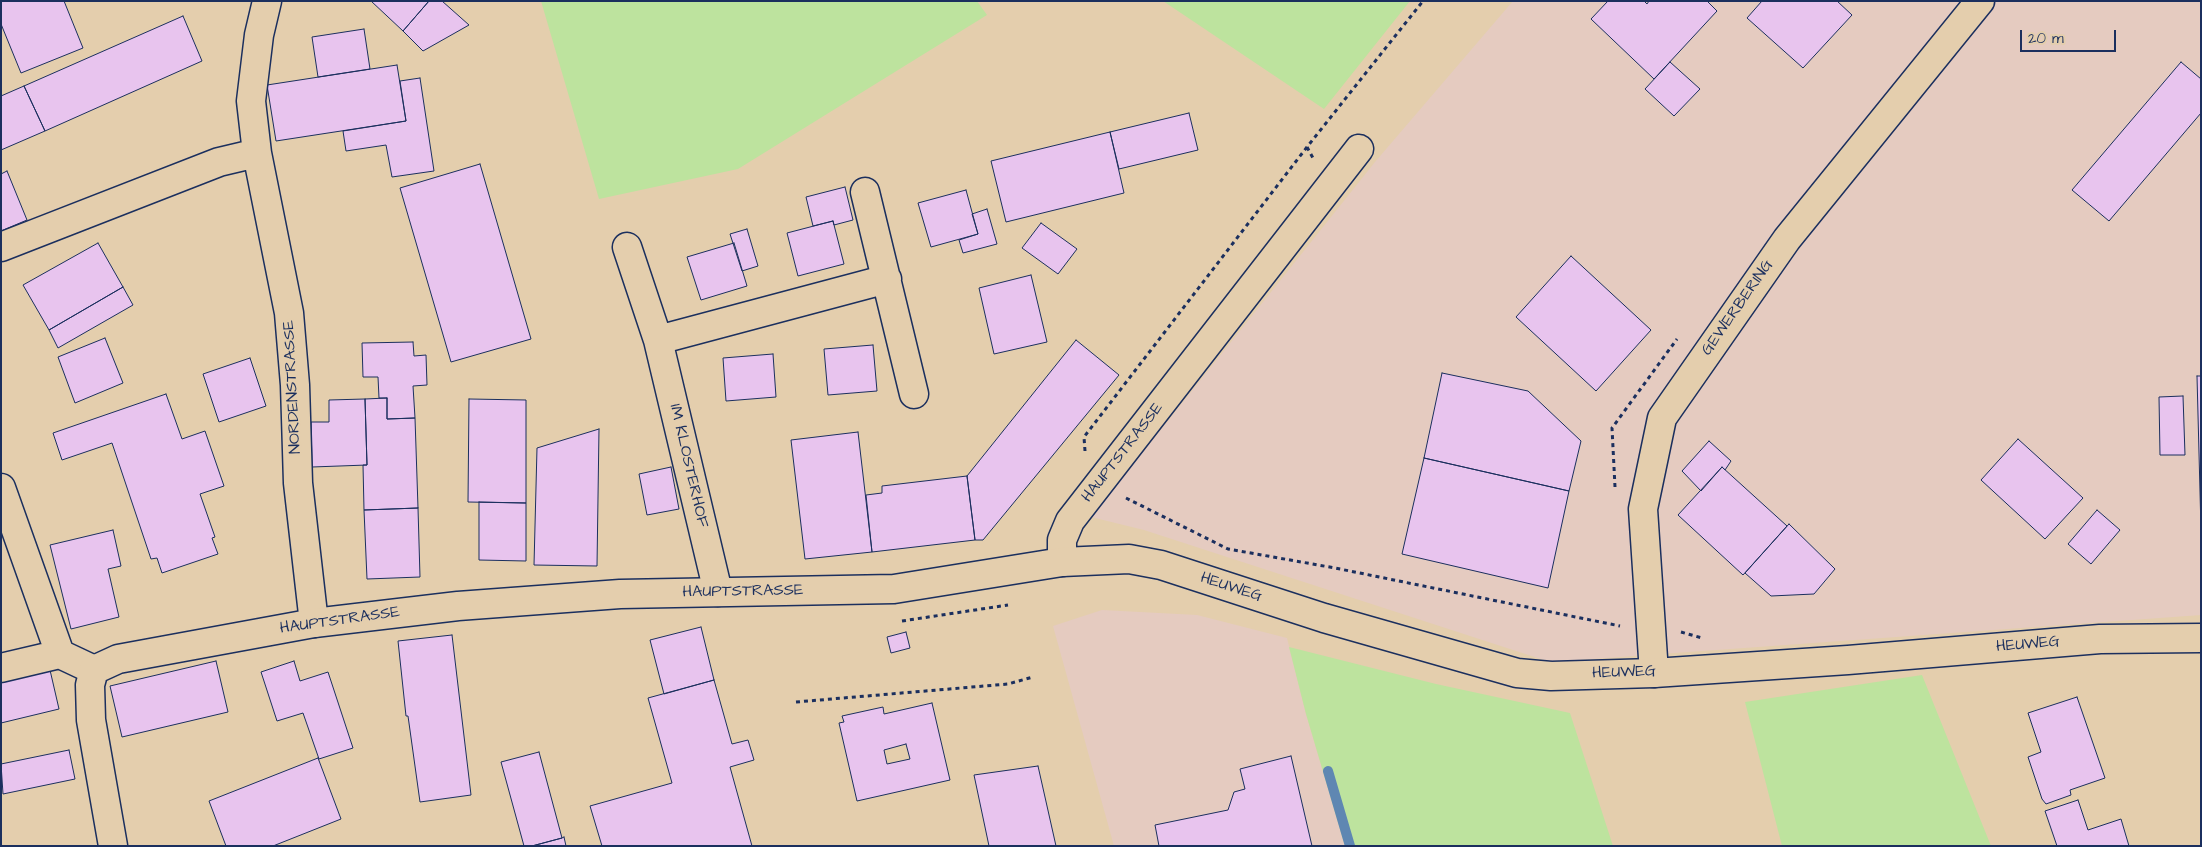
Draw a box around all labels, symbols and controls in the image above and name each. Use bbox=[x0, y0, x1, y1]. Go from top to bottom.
scale bar bbox=[2022, 20, 2118, 52]
text: 20 m bbox=[2028, 28, 2064, 49]
street label: GEWERBERING bbox=[1698, 257, 1778, 359]
street label: NORDENSTRASSE bbox=[280, 320, 306, 454]
street label: HAUPTSTRASSE bbox=[1078, 399, 1168, 507]
street label: IM KLOSTERHOF bbox=[664, 402, 712, 530]
street label: HEUWEG bbox=[1198, 569, 1264, 607]
street label: HAUPTSTRASSE bbox=[682, 581, 804, 603]
street label: HAUPTSTRASSE bbox=[279, 603, 401, 639]
street label: HEUWEG bbox=[1995, 633, 2061, 657]
street label: HEUWEG bbox=[1592, 662, 1656, 684]

